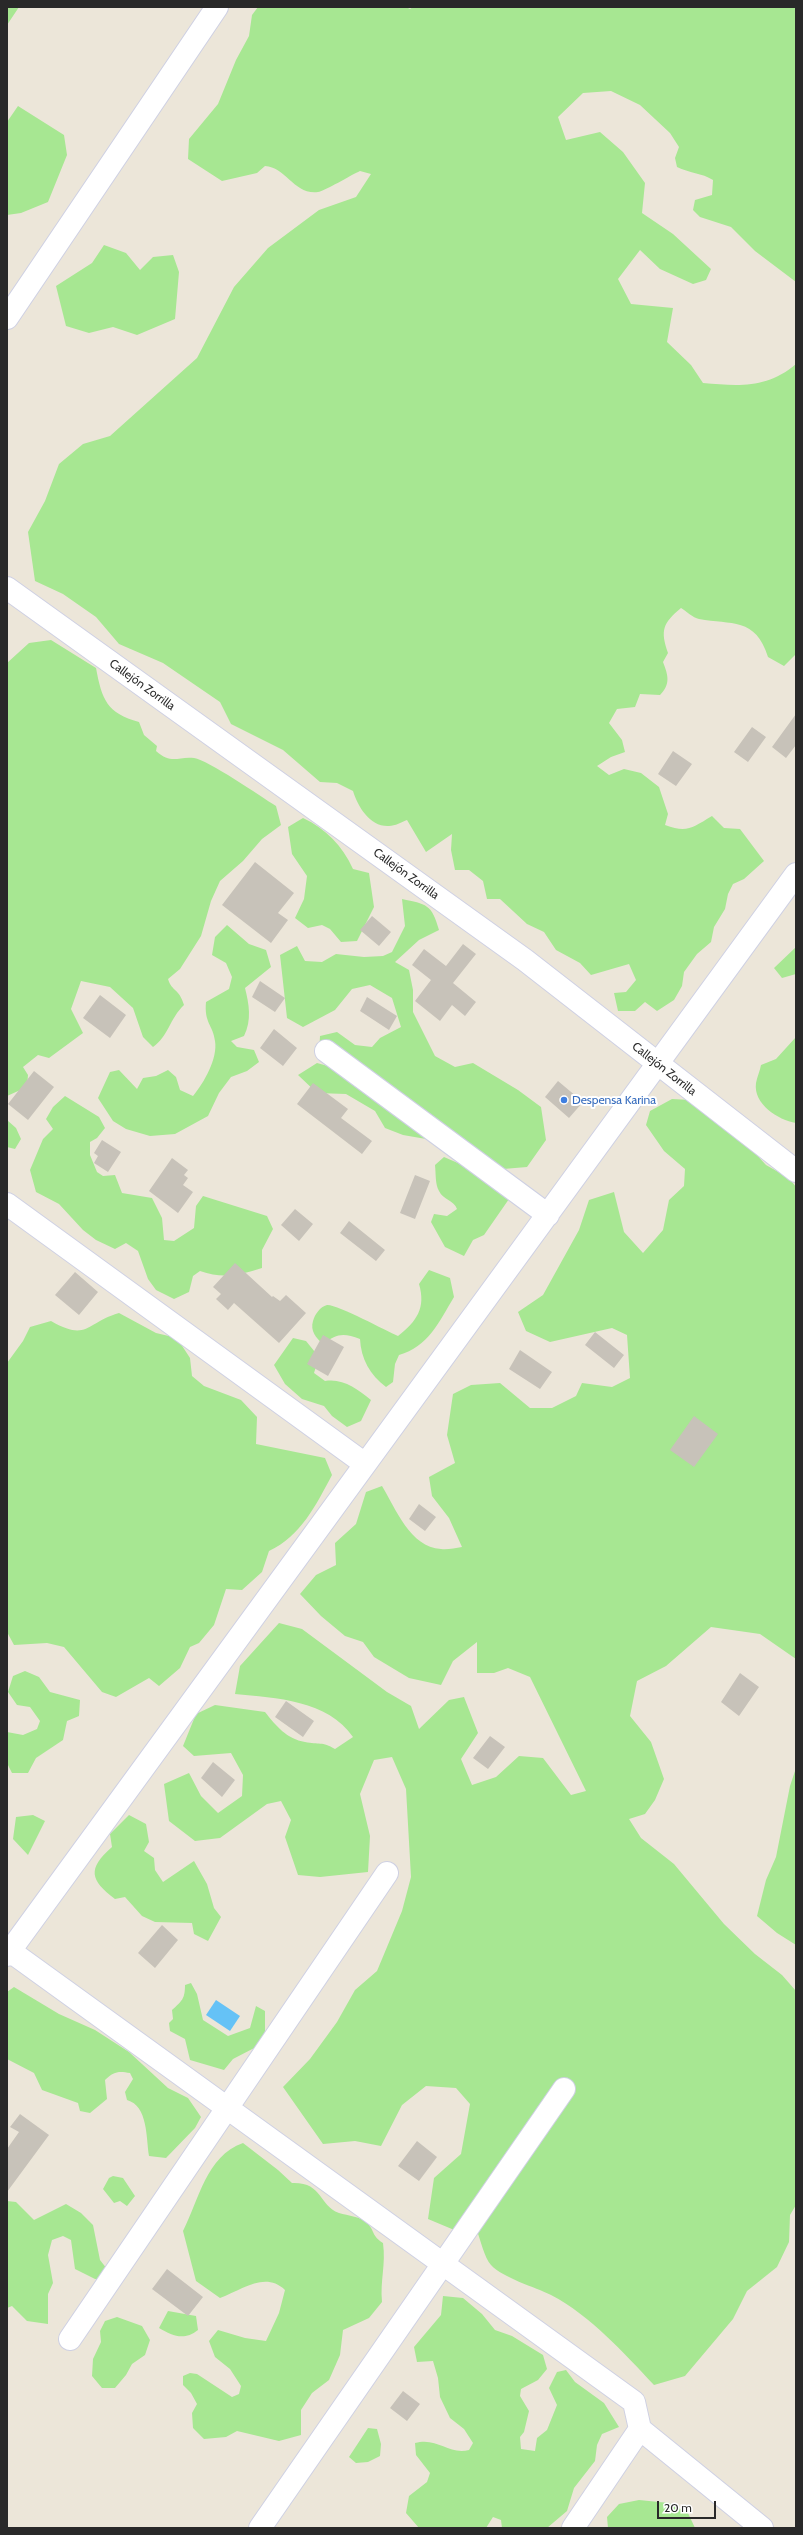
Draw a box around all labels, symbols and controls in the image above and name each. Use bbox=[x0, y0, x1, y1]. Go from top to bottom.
street label: Callejón Zorrilla bbox=[106, 656, 178, 714]
street label: Callejón Zorrilla bbox=[370, 845, 442, 903]
street label: Callejón Zorrilla bbox=[629, 1039, 699, 1099]
place label: Despensa Karina bbox=[572, 1093, 656, 1107]
marker: Despensa Karina bbox=[559, 1095, 569, 1105]
scale bar bbox=[659, 2493, 718, 2519]
text: 20 m bbox=[664, 2500, 692, 2515]

